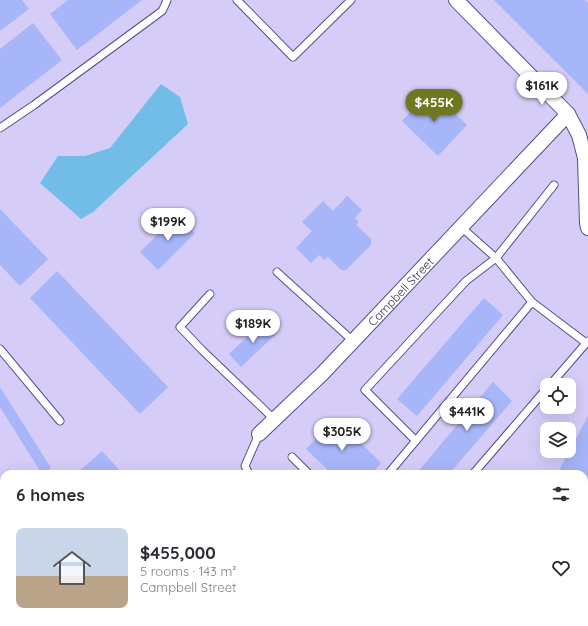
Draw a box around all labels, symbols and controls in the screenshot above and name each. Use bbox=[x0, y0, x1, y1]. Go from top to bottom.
pin: $161K bbox=[514, 72, 570, 106]
text: $161K bbox=[525, 77, 559, 93]
pin: $455K bbox=[406, 89, 462, 123]
text: $455K bbox=[415, 94, 453, 110]
pin: $199K bbox=[140, 208, 196, 242]
text: $199K bbox=[150, 213, 186, 229]
street label: Campbell Street bbox=[364, 254, 436, 329]
pin: $189K bbox=[225, 310, 281, 344]
text: $189K bbox=[235, 315, 271, 331]
map controls bbox=[540, 378, 576, 458]
button: locate bbox=[540, 378, 576, 414]
pin: $441K bbox=[439, 398, 495, 432]
text: $441K bbox=[449, 403, 485, 419]
pin: $305K bbox=[314, 418, 370, 452]
button: layers bbox=[540, 422, 576, 458]
text: $305K bbox=[323, 423, 361, 439]
icon: filters bbox=[550, 483, 572, 505]
text: 6 homes bbox=[16, 484, 85, 505]
text: $455,000 bbox=[140, 542, 216, 563]
icon: home bbox=[48, 544, 96, 592]
icon: heart bbox=[550, 557, 572, 579]
text: 5 rooms · 143 m² bbox=[140, 563, 236, 579]
text: Campbell Street bbox=[140, 579, 236, 595]

